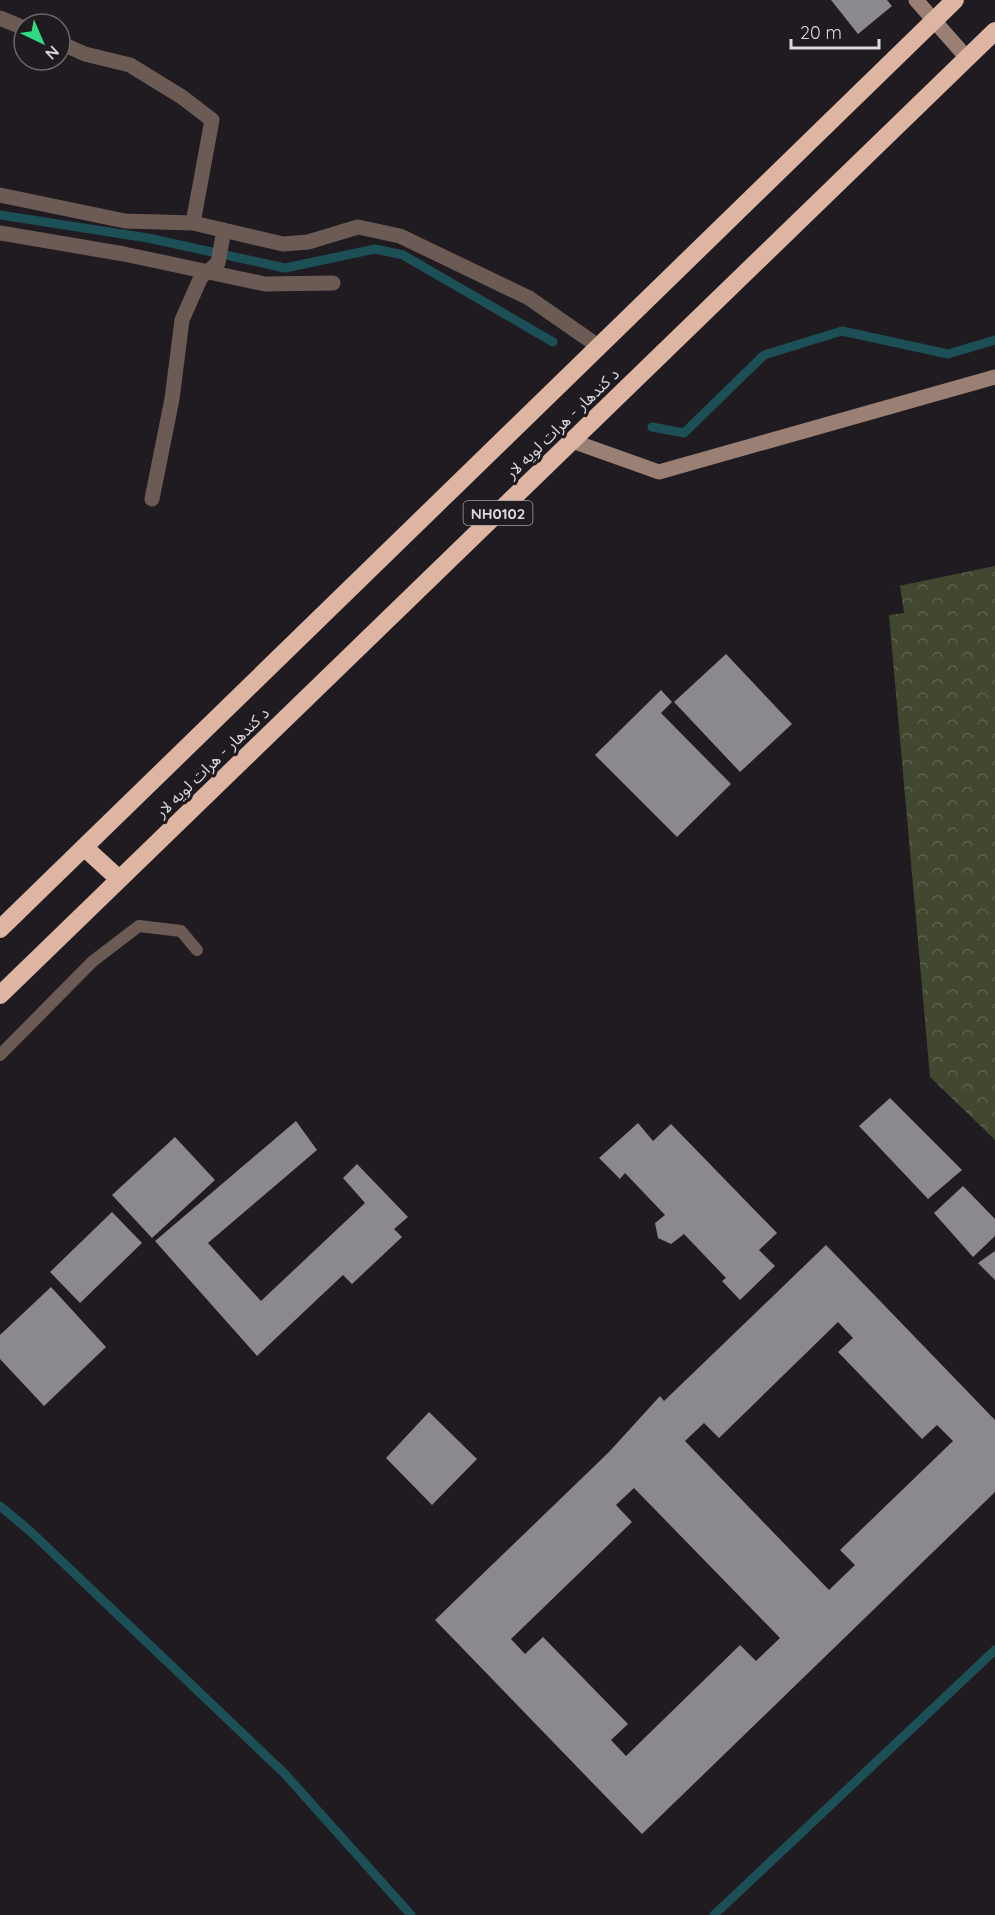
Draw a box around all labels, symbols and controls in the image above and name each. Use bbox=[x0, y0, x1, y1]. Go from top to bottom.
north arrow bbox=[12, 12, 72, 72]
scale bar bbox=[791, 12, 880, 50]
text: 20 m bbox=[800, 21, 842, 44]
text: N bbox=[41, 42, 64, 64]
street label: د کندهار - هرات لويه لار bbox=[500, 364, 623, 483]
road number: NH0102 bbox=[464, 501, 532, 525]
street label: د کندهار - هرات لويه لار bbox=[150, 703, 273, 822]

